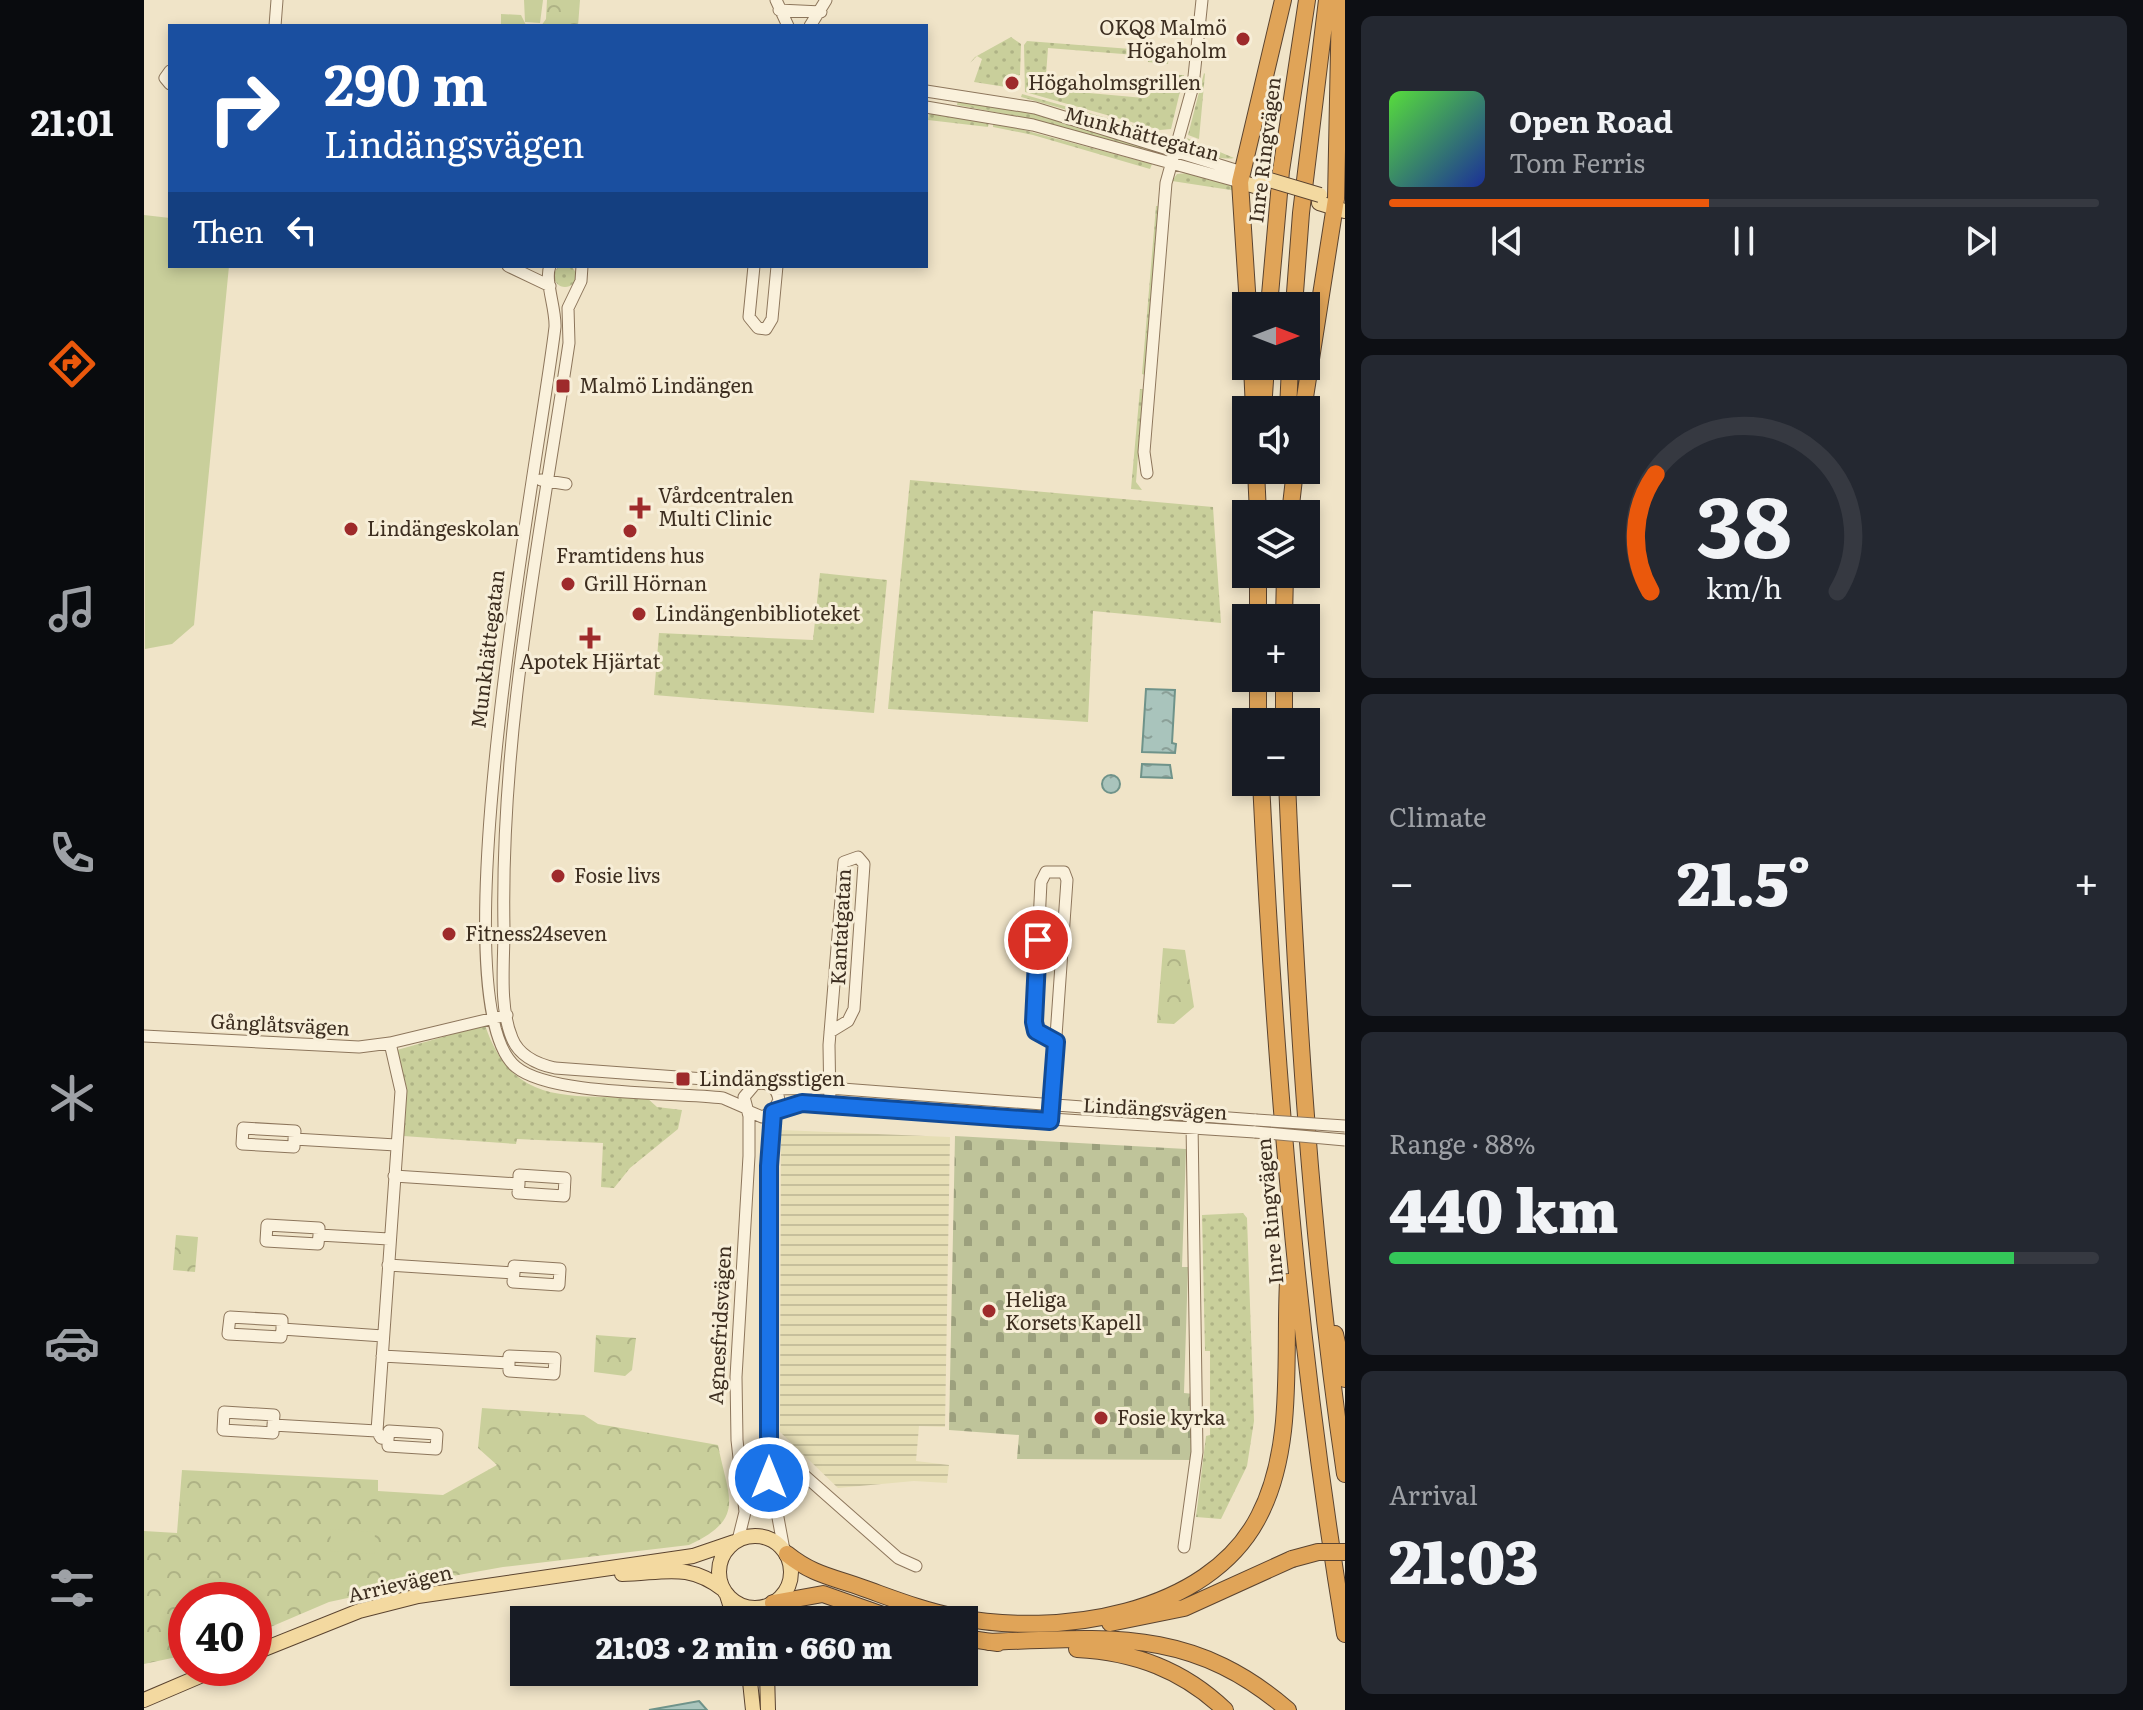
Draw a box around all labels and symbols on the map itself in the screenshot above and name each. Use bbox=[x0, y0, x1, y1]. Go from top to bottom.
place label: OKQ8 Malmö Högaholm bbox=[1099, 11, 1227, 64]
marker: OKQ8 Malmö Högaholm bbox=[1234, 30, 1252, 48]
place label: Högaholmsgrillen bbox=[1028, 66, 1201, 96]
marker: Högaholmsgrillen bbox=[1003, 74, 1021, 92]
street label: Inre Ringvägen bbox=[1239, 75, 1287, 224]
street label: Munkhättegatan bbox=[1061, 97, 1224, 167]
north arrow bbox=[1232, 292, 1320, 380]
place label: Malmö Lindängen bbox=[579, 369, 754, 399]
marker: Malmö Lindängen bbox=[554, 377, 572, 395]
place label: Vårdcentralen Multi Clinic bbox=[658, 479, 794, 532]
marker: Vårdcentralen Multi Clinic bbox=[629, 497, 651, 519]
place label: Lindängeskolan bbox=[367, 512, 519, 542]
marker: Lindängeskolan bbox=[342, 520, 360, 538]
marker: Framtidens hus bbox=[621, 522, 639, 540]
place label: Framtidens hus bbox=[556, 539, 704, 569]
place label: Grill Hörnan bbox=[584, 567, 707, 597]
street label: Munkhättegatan bbox=[461, 568, 511, 730]
marker: Grill Hörnan bbox=[559, 575, 577, 593]
place label: Lindängenbiblioteket bbox=[655, 597, 860, 627]
marker: Lindängenbiblioteket bbox=[630, 605, 648, 623]
marker: Apotek Hjärtat bbox=[581, 629, 599, 647]
place label: Apotek Hjärtat bbox=[519, 645, 661, 675]
place label: Fosie livs bbox=[574, 859, 660, 889]
marker: Fosie livs bbox=[549, 867, 567, 885]
street label: Kantatgatan bbox=[821, 868, 857, 986]
pin bbox=[1004, 906, 1072, 974]
place label: Fitness24seven bbox=[465, 917, 607, 947]
marker: Fitness24seven bbox=[440, 925, 458, 943]
street label: Gånglåtsvägen bbox=[210, 1004, 351, 1042]
place label: Lindängsstigen bbox=[699, 1062, 845, 1092]
marker: Lindängsstigen bbox=[674, 1070, 692, 1088]
street label: Lindängsvägen bbox=[1082, 1088, 1228, 1126]
street label: Inre Ringvägen bbox=[1247, 1137, 1289, 1286]
street label: Agnesfridsvägen bbox=[699, 1244, 737, 1405]
place label: Heliga Korsets Kapell bbox=[1005, 1283, 1142, 1336]
marker: Heliga Korsets Kapell bbox=[980, 1302, 998, 1320]
place label: Fosie kyrka bbox=[1117, 1401, 1226, 1431]
marker: Fosie kyrka bbox=[1092, 1409, 1110, 1427]
position arrow bbox=[727, 1436, 811, 1520]
street label: Arrievägen bbox=[344, 1555, 455, 1609]
speed limit sign: 40 bbox=[168, 1582, 272, 1686]

